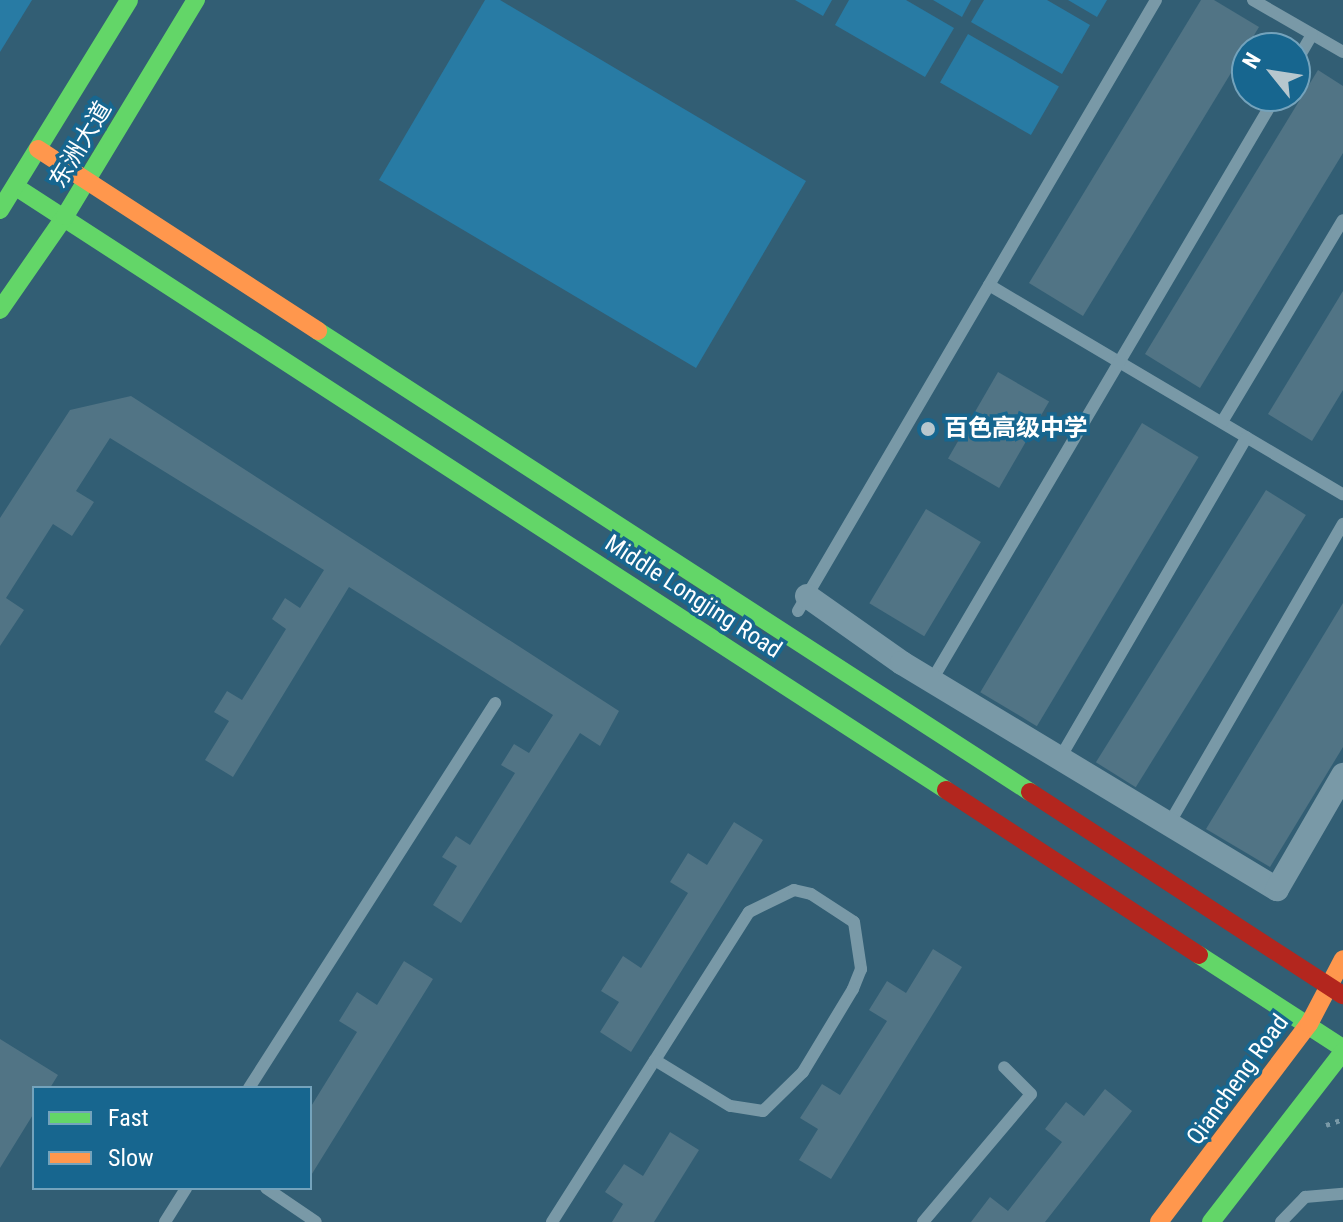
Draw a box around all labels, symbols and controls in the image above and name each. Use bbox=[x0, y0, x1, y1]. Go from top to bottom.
north arrow bbox=[1231, 32, 1311, 112]
text: N bbox=[1237, 49, 1266, 73]
street label: 东洲大道 bbox=[44, 96, 118, 194]
place label: 百色高级中学 bbox=[944, 415, 1088, 443]
marker: 百色高级中学 bbox=[919, 420, 937, 438]
street label: Middle Longjing Road bbox=[599, 529, 787, 665]
street label: Qiancheng Road bbox=[1181, 1009, 1295, 1151]
legend bbox=[32, 1086, 312, 1190]
text: Fast bbox=[108, 1104, 149, 1132]
text: Slow bbox=[108, 1144, 154, 1172]

